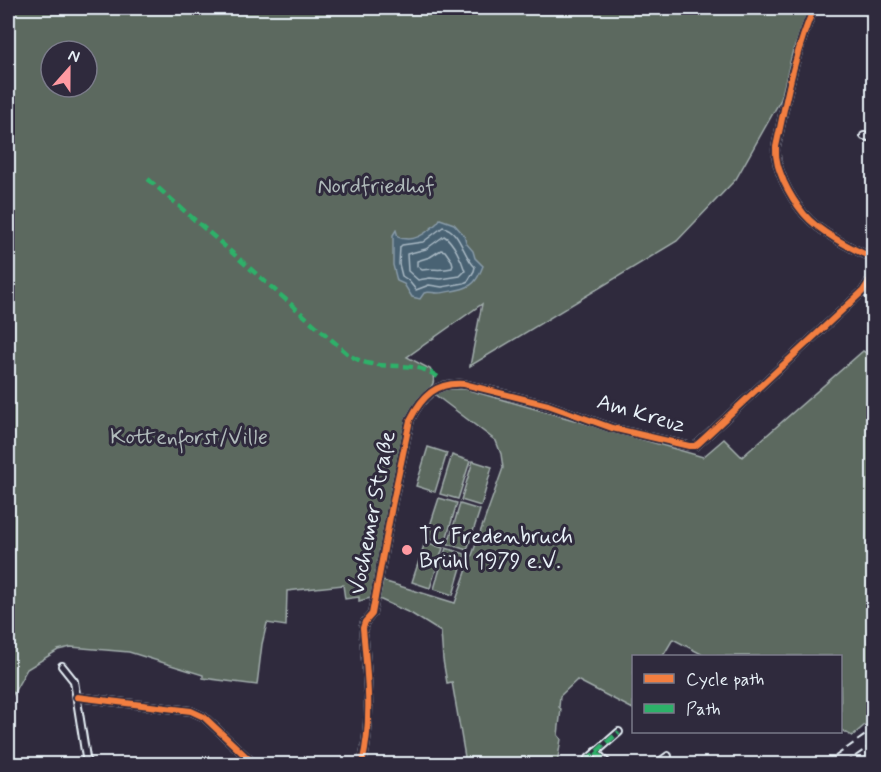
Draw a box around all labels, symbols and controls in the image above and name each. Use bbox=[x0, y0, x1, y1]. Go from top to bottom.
north arrow bbox=[39, 39, 99, 99]
text: N bbox=[65, 45, 83, 68]
park label: Nordfriedhof bbox=[317, 173, 435, 201]
street label: Am Kreuz bbox=[593, 388, 689, 440]
park label: Kottenforst/Ville bbox=[110, 424, 268, 454]
street label: Vochemer Straße bbox=[343, 429, 403, 597]
place label: TC Fredenbruch Brühl 1979 e.V. bbox=[419, 523, 573, 576]
marker: TC Fredenbruch Brühl 1979 e.V. bbox=[400, 543, 414, 557]
legend bbox=[632, 655, 842, 733]
text: Cycle path bbox=[686, 668, 764, 692]
text: Path bbox=[686, 698, 721, 722]

